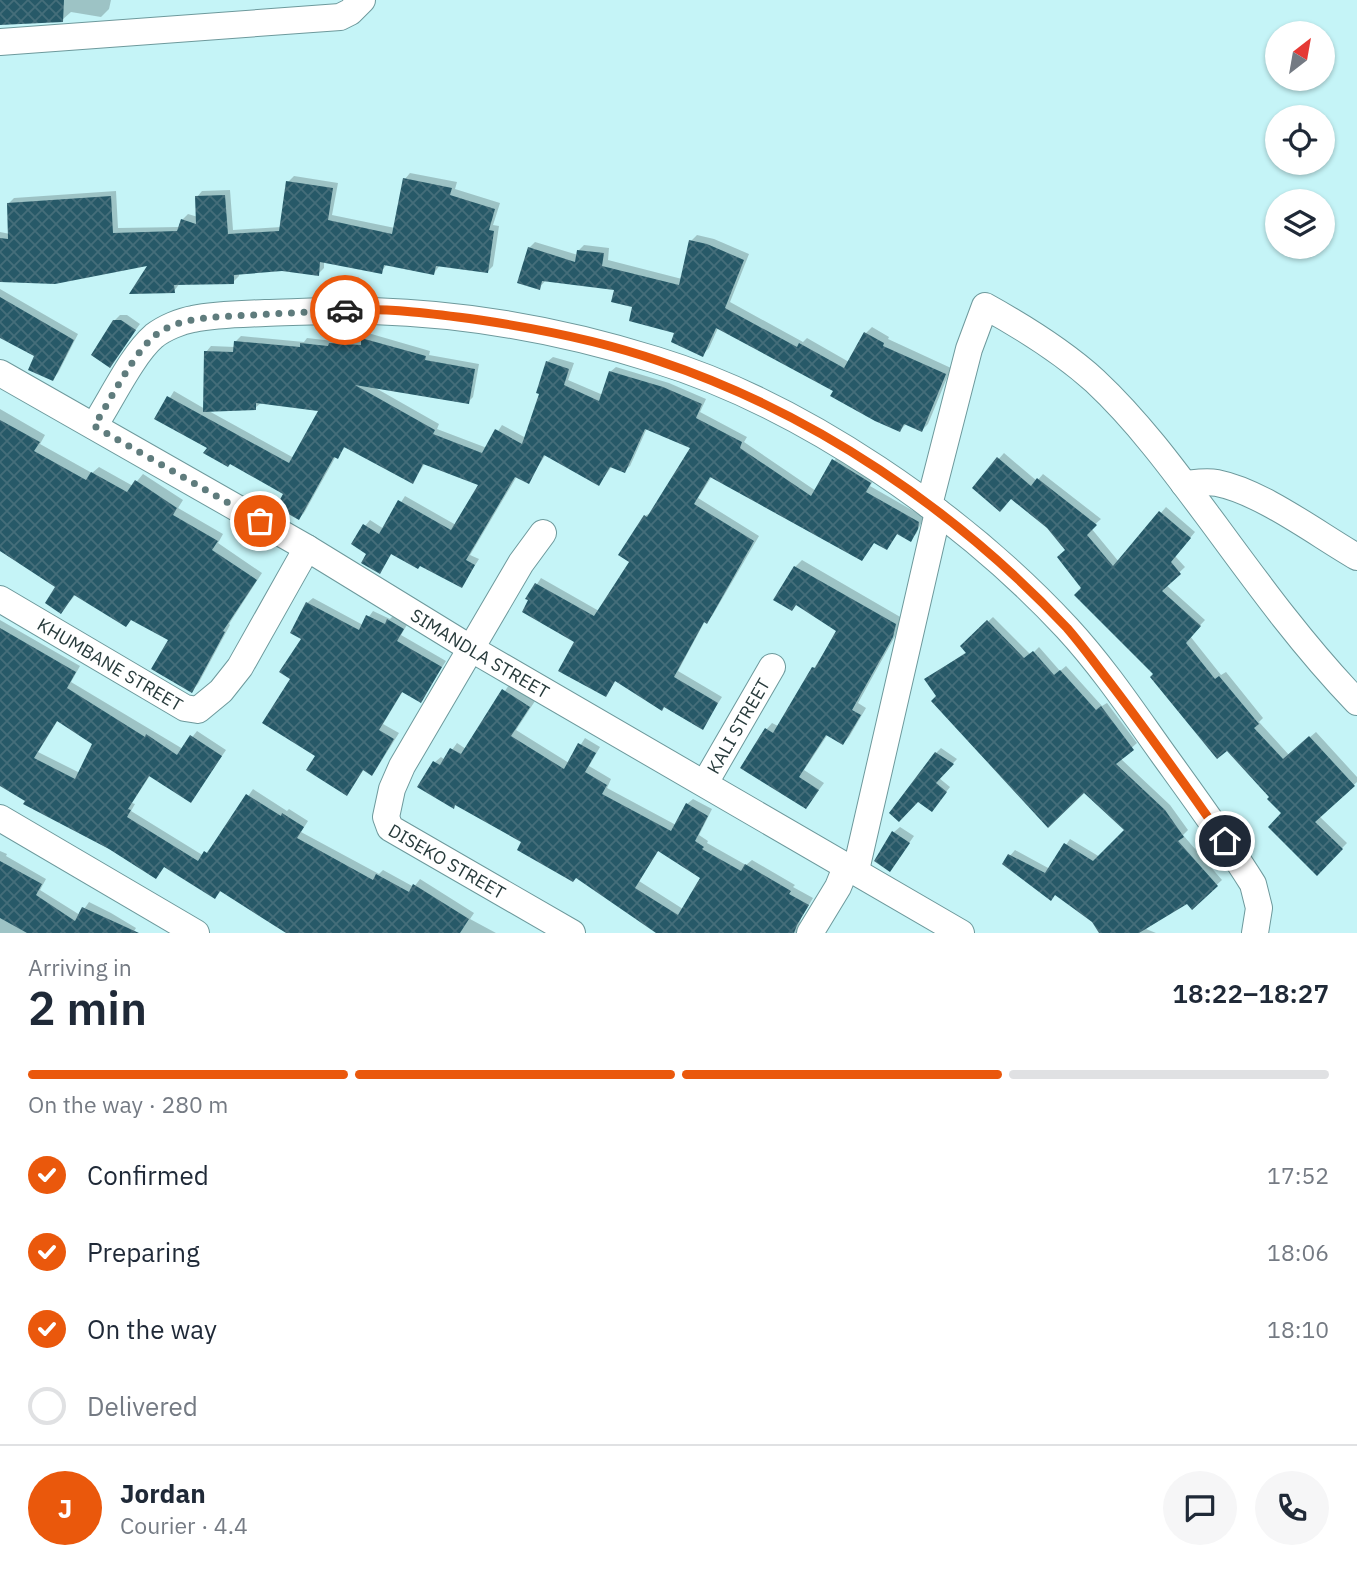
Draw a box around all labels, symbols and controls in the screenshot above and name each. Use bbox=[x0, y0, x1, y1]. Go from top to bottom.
north arrow bbox=[1265, 21, 1335, 91]
map controls bbox=[1265, 21, 1335, 259]
button: locate bbox=[1265, 105, 1335, 175]
button: layers bbox=[1265, 189, 1335, 259]
courier bbox=[310, 275, 380, 345]
icon: car bbox=[326, 291, 364, 329]
pin bbox=[230, 491, 290, 551]
icon: bag bbox=[241, 502, 279, 540]
street label: SIMANDLA STREET bbox=[407, 603, 554, 703]
street label: KHUMBANE STREET bbox=[33, 612, 187, 716]
street label: KALI STREET bbox=[701, 674, 775, 778]
pin bbox=[1195, 811, 1255, 871]
street label: DISEKO STREET bbox=[384, 818, 510, 904]
icon: home bbox=[1206, 822, 1244, 860]
text: Arriving in bbox=[28, 952, 132, 982]
text: 18:22–18:27 bbox=[1172, 976, 1329, 1010]
text: 2 min bbox=[28, 978, 147, 1038]
text: On the way · 280 m bbox=[28, 1089, 228, 1119]
icon: check bbox=[28, 1156, 66, 1194]
text: Confirmed bbox=[87, 1158, 209, 1192]
text: 17:52 bbox=[1267, 1160, 1329, 1190]
icon: check bbox=[28, 1233, 66, 1271]
text: Preparing bbox=[87, 1235, 200, 1269]
text: 18:06 bbox=[1267, 1237, 1329, 1267]
icon: check bbox=[28, 1310, 66, 1348]
text: On the way bbox=[87, 1312, 217, 1346]
text: 18:10 bbox=[1267, 1314, 1329, 1344]
text: Delivered bbox=[87, 1389, 198, 1423]
button: chat bbox=[1163, 1471, 1237, 1545]
button: phone bbox=[1255, 1471, 1329, 1545]
text: Jordan bbox=[120, 1476, 206, 1510]
text: J bbox=[58, 1491, 72, 1525]
text: Courier · 4.4 bbox=[120, 1510, 248, 1540]

